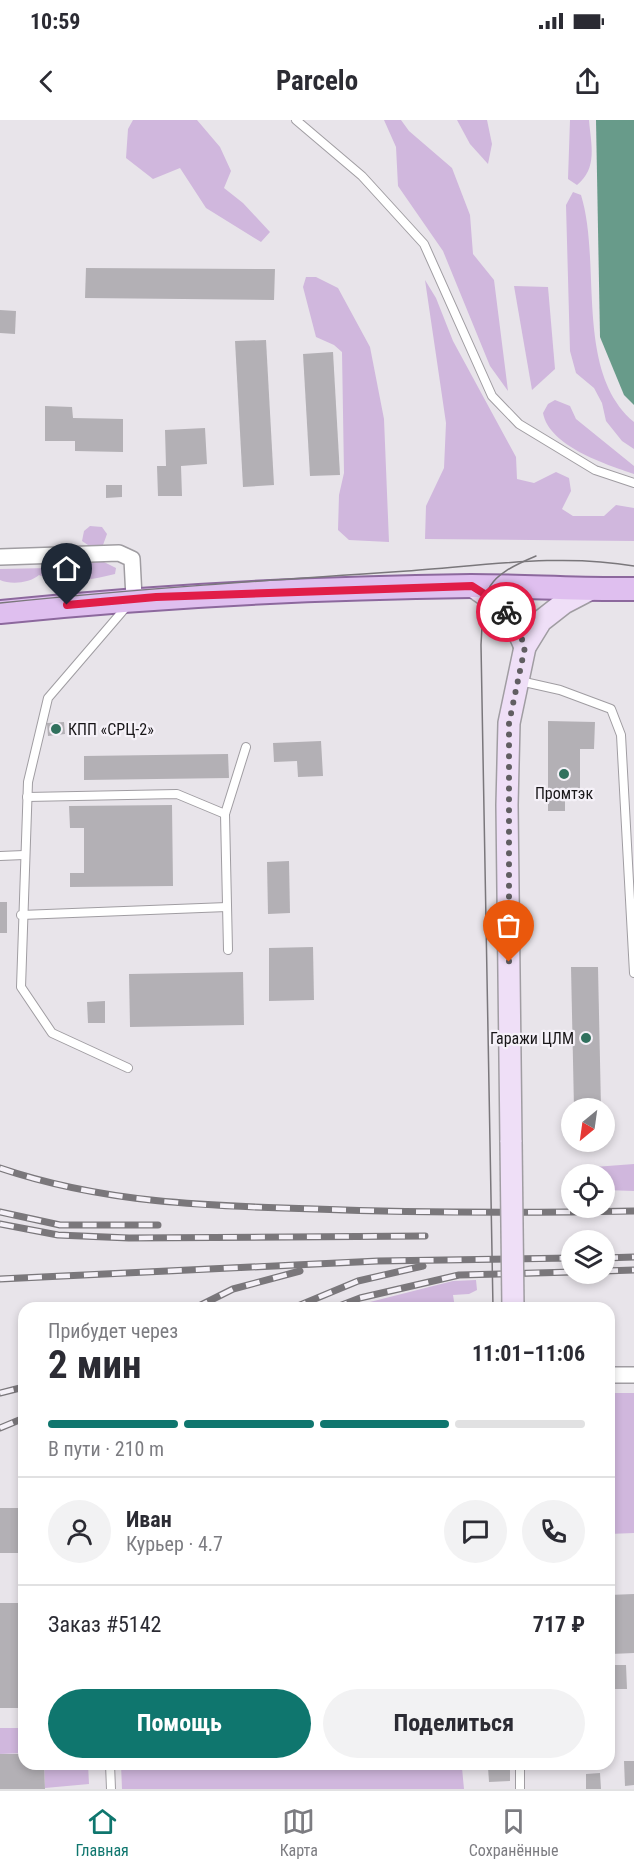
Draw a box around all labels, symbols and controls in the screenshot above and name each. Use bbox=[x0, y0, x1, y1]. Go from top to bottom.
text: 10:59 bbox=[30, 9, 81, 34]
icon: back bbox=[30, 65, 63, 98]
text: Parcelo bbox=[276, 65, 358, 97]
icon: share bbox=[571, 65, 604, 98]
pin bbox=[41, 543, 92, 605]
icon: home bbox=[50, 552, 83, 585]
courier bbox=[476, 582, 536, 642]
icon: bike bbox=[490, 596, 523, 629]
place label: КПП «СРЦ-2» bbox=[68, 720, 154, 739]
marker: КПП «СРЦ-2» bbox=[49, 722, 63, 736]
marker: Промтэк bbox=[557, 767, 571, 781]
place label: Промтэк bbox=[535, 784, 593, 803]
pin bbox=[483, 900, 534, 962]
icon: bag bbox=[492, 909, 525, 942]
place label: Гаражи ЦЛМ bbox=[490, 1029, 574, 1048]
marker: Гаражи ЦЛМ bbox=[579, 1031, 593, 1045]
north arrow bbox=[561, 1098, 615, 1152]
map controls bbox=[561, 1098, 615, 1284]
button: locate bbox=[561, 1164, 615, 1218]
button: layers bbox=[561, 1230, 615, 1284]
text: Прибудет через bbox=[48, 1319, 178, 1343]
text: 11:01–11:06 bbox=[472, 1341, 585, 1366]
text: 2 мин bbox=[48, 1342, 142, 1388]
text: В пути · 210 m bbox=[48, 1437, 164, 1461]
button: person bbox=[48, 1500, 111, 1563]
button: chat bbox=[444, 1500, 507, 1563]
button: phone bbox=[522, 1500, 585, 1563]
text: Иван bbox=[126, 1507, 172, 1532]
text: Курьер · 4.7 bbox=[126, 1532, 223, 1556]
text: Заказ #5142 bbox=[48, 1612, 161, 1637]
text: 717 ₽ bbox=[533, 1612, 585, 1637]
button: Помощь bbox=[48, 1689, 311, 1758]
button: Поделиться bbox=[323, 1689, 585, 1758]
tab: Главная bbox=[75, 1805, 129, 1860]
tab: Карта bbox=[280, 1805, 318, 1860]
tab: Сохранённые bbox=[469, 1805, 559, 1860]

